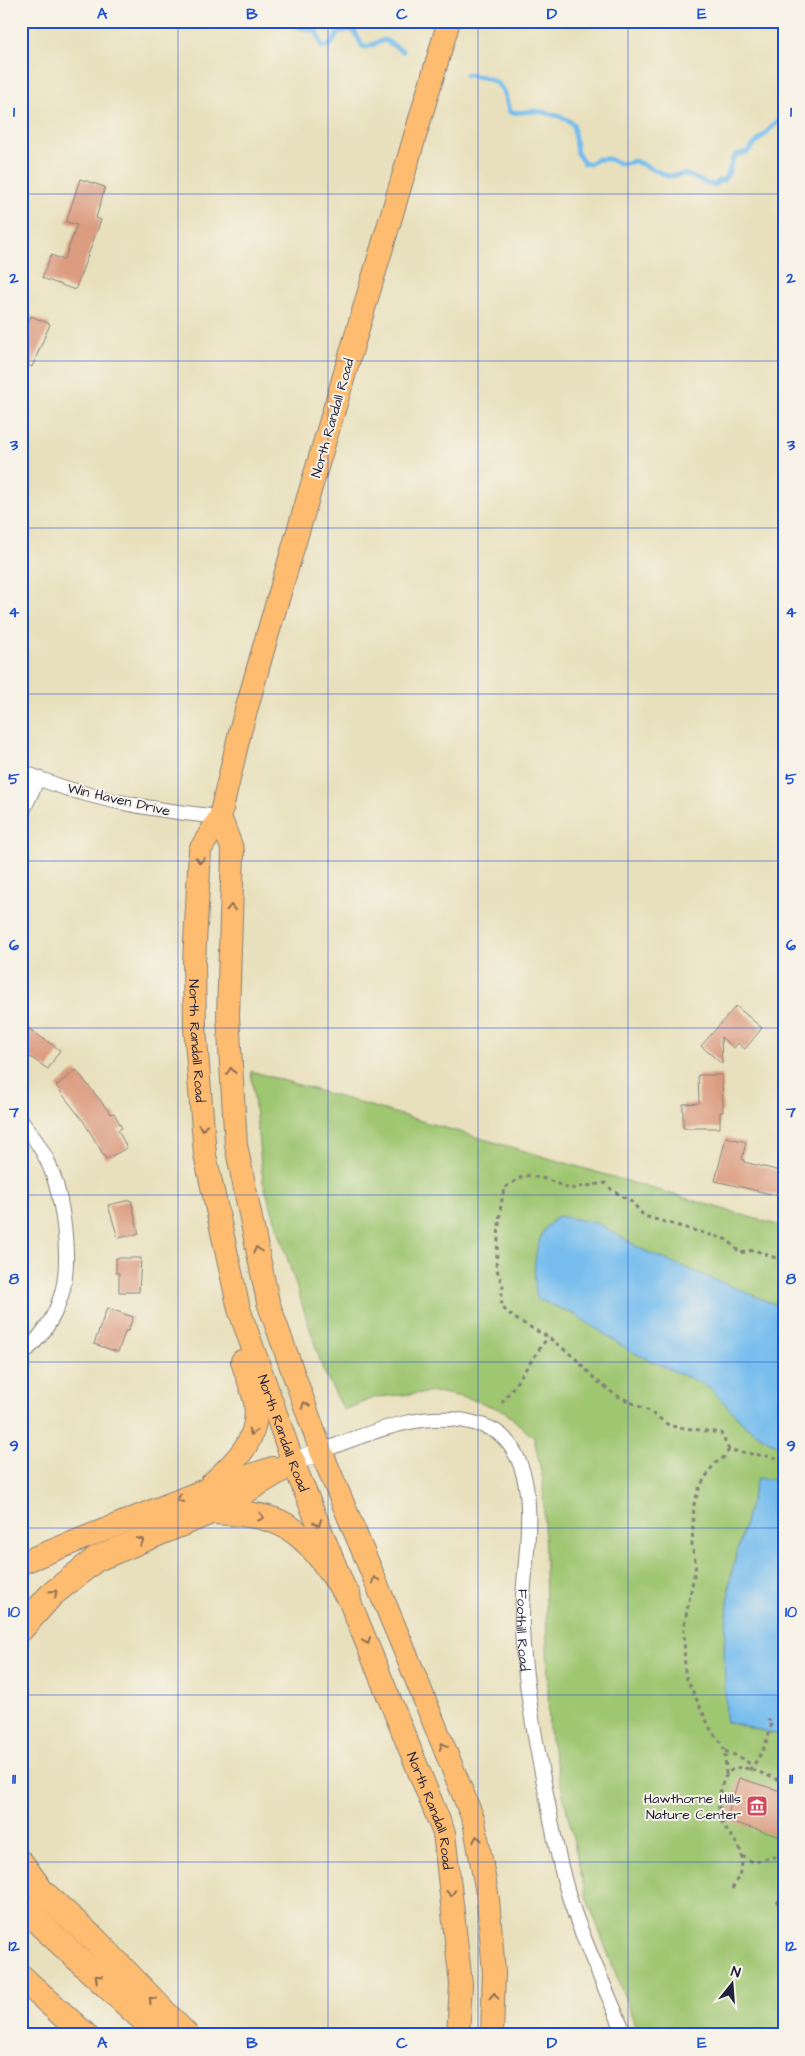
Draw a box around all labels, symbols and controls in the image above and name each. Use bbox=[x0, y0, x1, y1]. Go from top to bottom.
text: A bbox=[97, 3, 108, 25]
text: B bbox=[246, 3, 258, 25]
text: C bbox=[396, 3, 408, 25]
text: D bbox=[547, 3, 558, 25]
text: E bbox=[697, 3, 707, 25]
text: 1 bbox=[13, 101, 16, 123]
text: 1 bbox=[790, 101, 793, 123]
text: 2 bbox=[8, 267, 19, 289]
text: 2 bbox=[785, 267, 796, 289]
street label: North Randall Road bbox=[306, 356, 360, 480]
text: 3 bbox=[9, 434, 19, 456]
text: 3 bbox=[786, 434, 796, 456]
text: 4 bbox=[9, 601, 20, 623]
text: 4 bbox=[786, 601, 797, 623]
text: 5 bbox=[8, 768, 20, 790]
text: 5 bbox=[785, 768, 797, 790]
street label: Win Haven Drive bbox=[66, 778, 172, 822]
one-way arrow bbox=[194, 857, 205, 865]
one-way arrow bbox=[226, 904, 236, 912]
text: 6 bbox=[9, 934, 19, 956]
text: 6 bbox=[786, 934, 796, 956]
street label: North Randall Road bbox=[183, 979, 210, 1103]
one-way arrow bbox=[226, 1066, 237, 1074]
text: 7 bbox=[8, 1101, 19, 1123]
text: 7 bbox=[785, 1101, 796, 1123]
one-way arrow bbox=[197, 1124, 208, 1132]
one-way arrow bbox=[253, 1246, 263, 1255]
text: 8 bbox=[9, 1268, 20, 1290]
text: 8 bbox=[786, 1268, 797, 1290]
street label: North Randall Road bbox=[252, 1372, 313, 1495]
one-way arrow bbox=[301, 1401, 311, 1410]
one-way arrow bbox=[247, 1427, 258, 1436]
text: 9 bbox=[9, 1435, 19, 1457]
text: 9 bbox=[786, 1435, 796, 1457]
one-way arrow bbox=[177, 1494, 185, 1504]
one-way arrow bbox=[256, 1511, 265, 1522]
one-way arrow bbox=[312, 1518, 323, 1527]
one-way arrow bbox=[136, 1536, 145, 1547]
one-way arrow bbox=[371, 1576, 382, 1585]
street label: Foothill Road bbox=[511, 1588, 534, 1672]
one-way arrow bbox=[49, 1590, 58, 1599]
text: 10 bbox=[8, 1601, 20, 1623]
text: 10 bbox=[785, 1601, 797, 1623]
one-way arrow bbox=[360, 1636, 371, 1645]
one-way arrow bbox=[439, 1742, 450, 1751]
street label: North Randall Road bbox=[401, 1749, 457, 1871]
text: 11 bbox=[12, 1768, 17, 1790]
text: 11 bbox=[789, 1768, 794, 1790]
place label: Hawthorne Hills Nature Center bbox=[644, 1789, 741, 1825]
museum icon: Hawthorne Hills Nature Center bbox=[745, 1794, 769, 1818]
one-way arrow bbox=[472, 1835, 483, 1844]
one-way arrow bbox=[445, 1889, 456, 1897]
text: 12 bbox=[8, 1935, 20, 1957]
text: 12 bbox=[785, 1935, 797, 1957]
north arrow bbox=[708, 1958, 758, 2008]
text: N bbox=[728, 1962, 743, 1983]
one-way arrow bbox=[95, 1975, 104, 1984]
one-way arrow bbox=[488, 1992, 499, 2000]
one-way arrow bbox=[149, 1996, 158, 2005]
text: A bbox=[97, 2032, 108, 2054]
text: B bbox=[246, 2032, 258, 2054]
text: C bbox=[396, 2032, 408, 2054]
text: D bbox=[547, 2032, 558, 2054]
text: E bbox=[697, 2032, 707, 2054]

